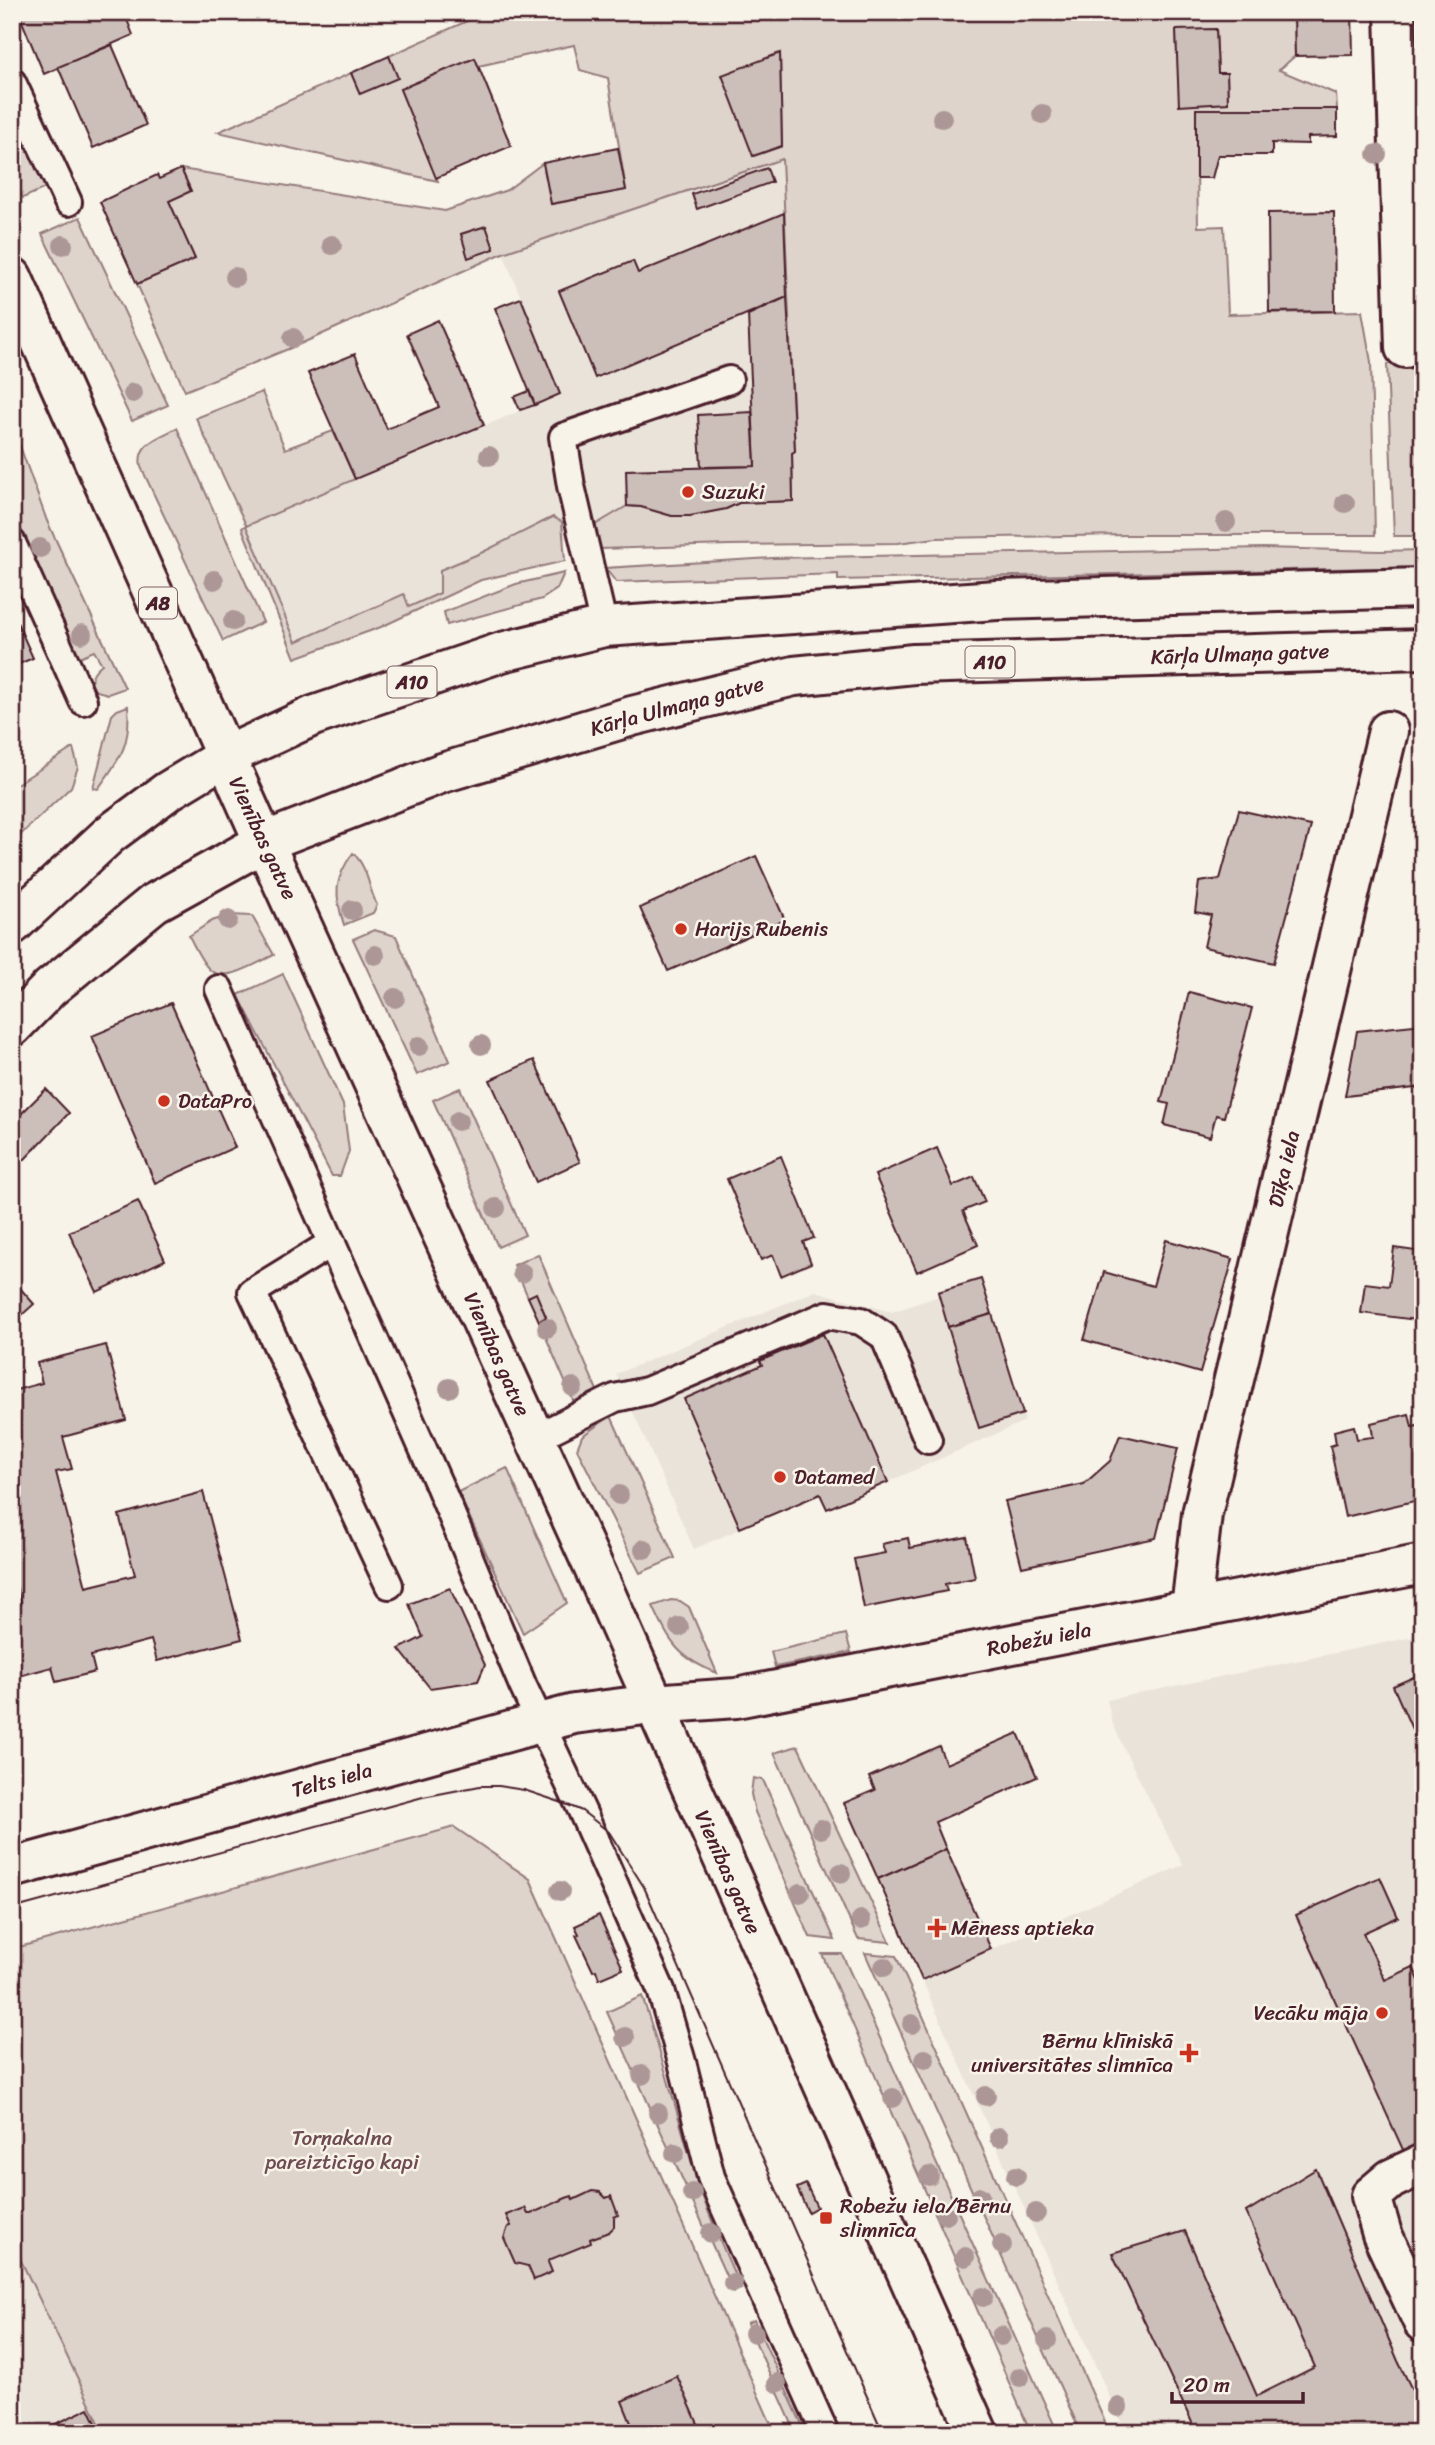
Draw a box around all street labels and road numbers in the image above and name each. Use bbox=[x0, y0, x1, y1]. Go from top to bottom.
road number: A8 bbox=[139, 588, 177, 618]
street label: Kārļa Ulmaņa gatve bbox=[1150, 632, 1330, 676]
road number: A10 bbox=[965, 646, 1014, 678]
street label: Kārļa Ulmaņa gatve bbox=[586, 664, 768, 747]
road number: A10 bbox=[388, 666, 436, 698]
street label: Vienības gatve bbox=[218, 770, 308, 906]
street label: Dīķa iela bbox=[1257, 1126, 1311, 1211]
street label: Vienības gatve bbox=[453, 1286, 541, 1423]
street label: Robežu iela bbox=[984, 1610, 1095, 1668]
street label: Telts iela bbox=[287, 1751, 377, 1809]
street label: Vienības gatve bbox=[684, 1804, 772, 1941]

